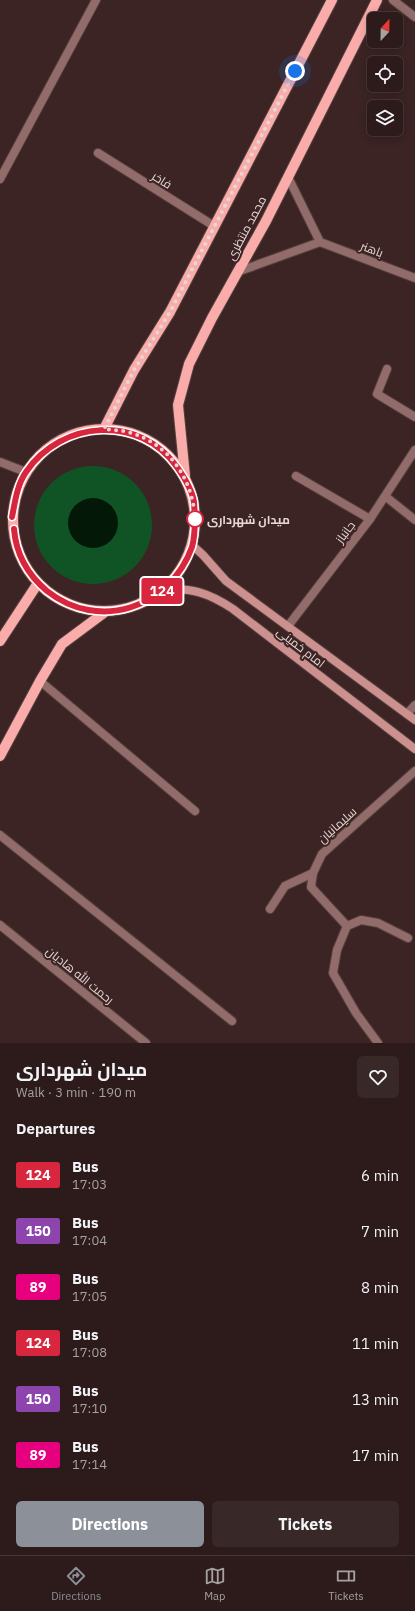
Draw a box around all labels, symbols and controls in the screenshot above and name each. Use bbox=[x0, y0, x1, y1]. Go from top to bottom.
north arrow bbox=[367, 12, 403, 48]
map controls bbox=[367, 12, 403, 136]
button: locate bbox=[367, 56, 403, 92]
your location bbox=[285, 61, 305, 81]
button: layers bbox=[367, 100, 403, 136]
street label: فاخر bbox=[148, 168, 175, 192]
street label: محمد منتظری bbox=[223, 193, 269, 263]
street label: باهنر bbox=[357, 237, 386, 260]
marker: میدان شهرداری bbox=[186, 510, 204, 528]
place label: میدان شهرداری bbox=[207, 512, 290, 528]
street label: جانباز bbox=[331, 518, 358, 547]
line badge: 124 bbox=[139, 578, 185, 604]
text: 124 bbox=[149, 582, 175, 600]
street label: امام خمینی bbox=[273, 623, 328, 671]
street label: سلیمانیان bbox=[315, 804, 360, 846]
street label: رحمت الله هادیان bbox=[43, 943, 117, 1007]
button: heart bbox=[357, 1056, 399, 1098]
text: میدان شهرداری bbox=[16, 1057, 147, 1081]
text: Walk · 3 min · 190 m bbox=[16, 1084, 136, 1101]
text: Departures bbox=[16, 1119, 95, 1138]
text: Bus bbox=[72, 1157, 99, 1176]
text: 124 bbox=[25, 1166, 51, 1184]
text: 6 min bbox=[361, 1166, 399, 1185]
text: 17:03 bbox=[72, 1176, 107, 1193]
text: Bus bbox=[72, 1213, 99, 1232]
text: 150 bbox=[25, 1222, 51, 1240]
text: 7 min bbox=[361, 1222, 399, 1241]
text: 17:04 bbox=[72, 1232, 107, 1249]
text: Bus bbox=[72, 1269, 99, 1288]
text: 89 bbox=[30, 1278, 46, 1296]
text: 8 min bbox=[361, 1278, 399, 1297]
text: 17:05 bbox=[72, 1288, 107, 1305]
text: Bus bbox=[72, 1325, 99, 1344]
text: 124 bbox=[25, 1334, 51, 1352]
text: 11 min bbox=[352, 1334, 399, 1353]
text: 17:08 bbox=[72, 1344, 107, 1361]
text: Bus bbox=[72, 1381, 99, 1400]
text: 150 bbox=[25, 1390, 51, 1408]
text: 13 min bbox=[352, 1390, 399, 1409]
text: 17:10 bbox=[72, 1400, 107, 1417]
text: Bus bbox=[72, 1437, 99, 1456]
text: 89 bbox=[30, 1446, 46, 1464]
text: 17 min bbox=[352, 1446, 399, 1465]
text: 17:14 bbox=[72, 1456, 107, 1473]
button: Directions bbox=[16, 1501, 204, 1547]
button: Tickets bbox=[212, 1501, 399, 1547]
tab: Directions bbox=[51, 1565, 101, 1603]
tab: Map bbox=[204, 1565, 226, 1603]
tab: Tickets bbox=[328, 1565, 364, 1603]

